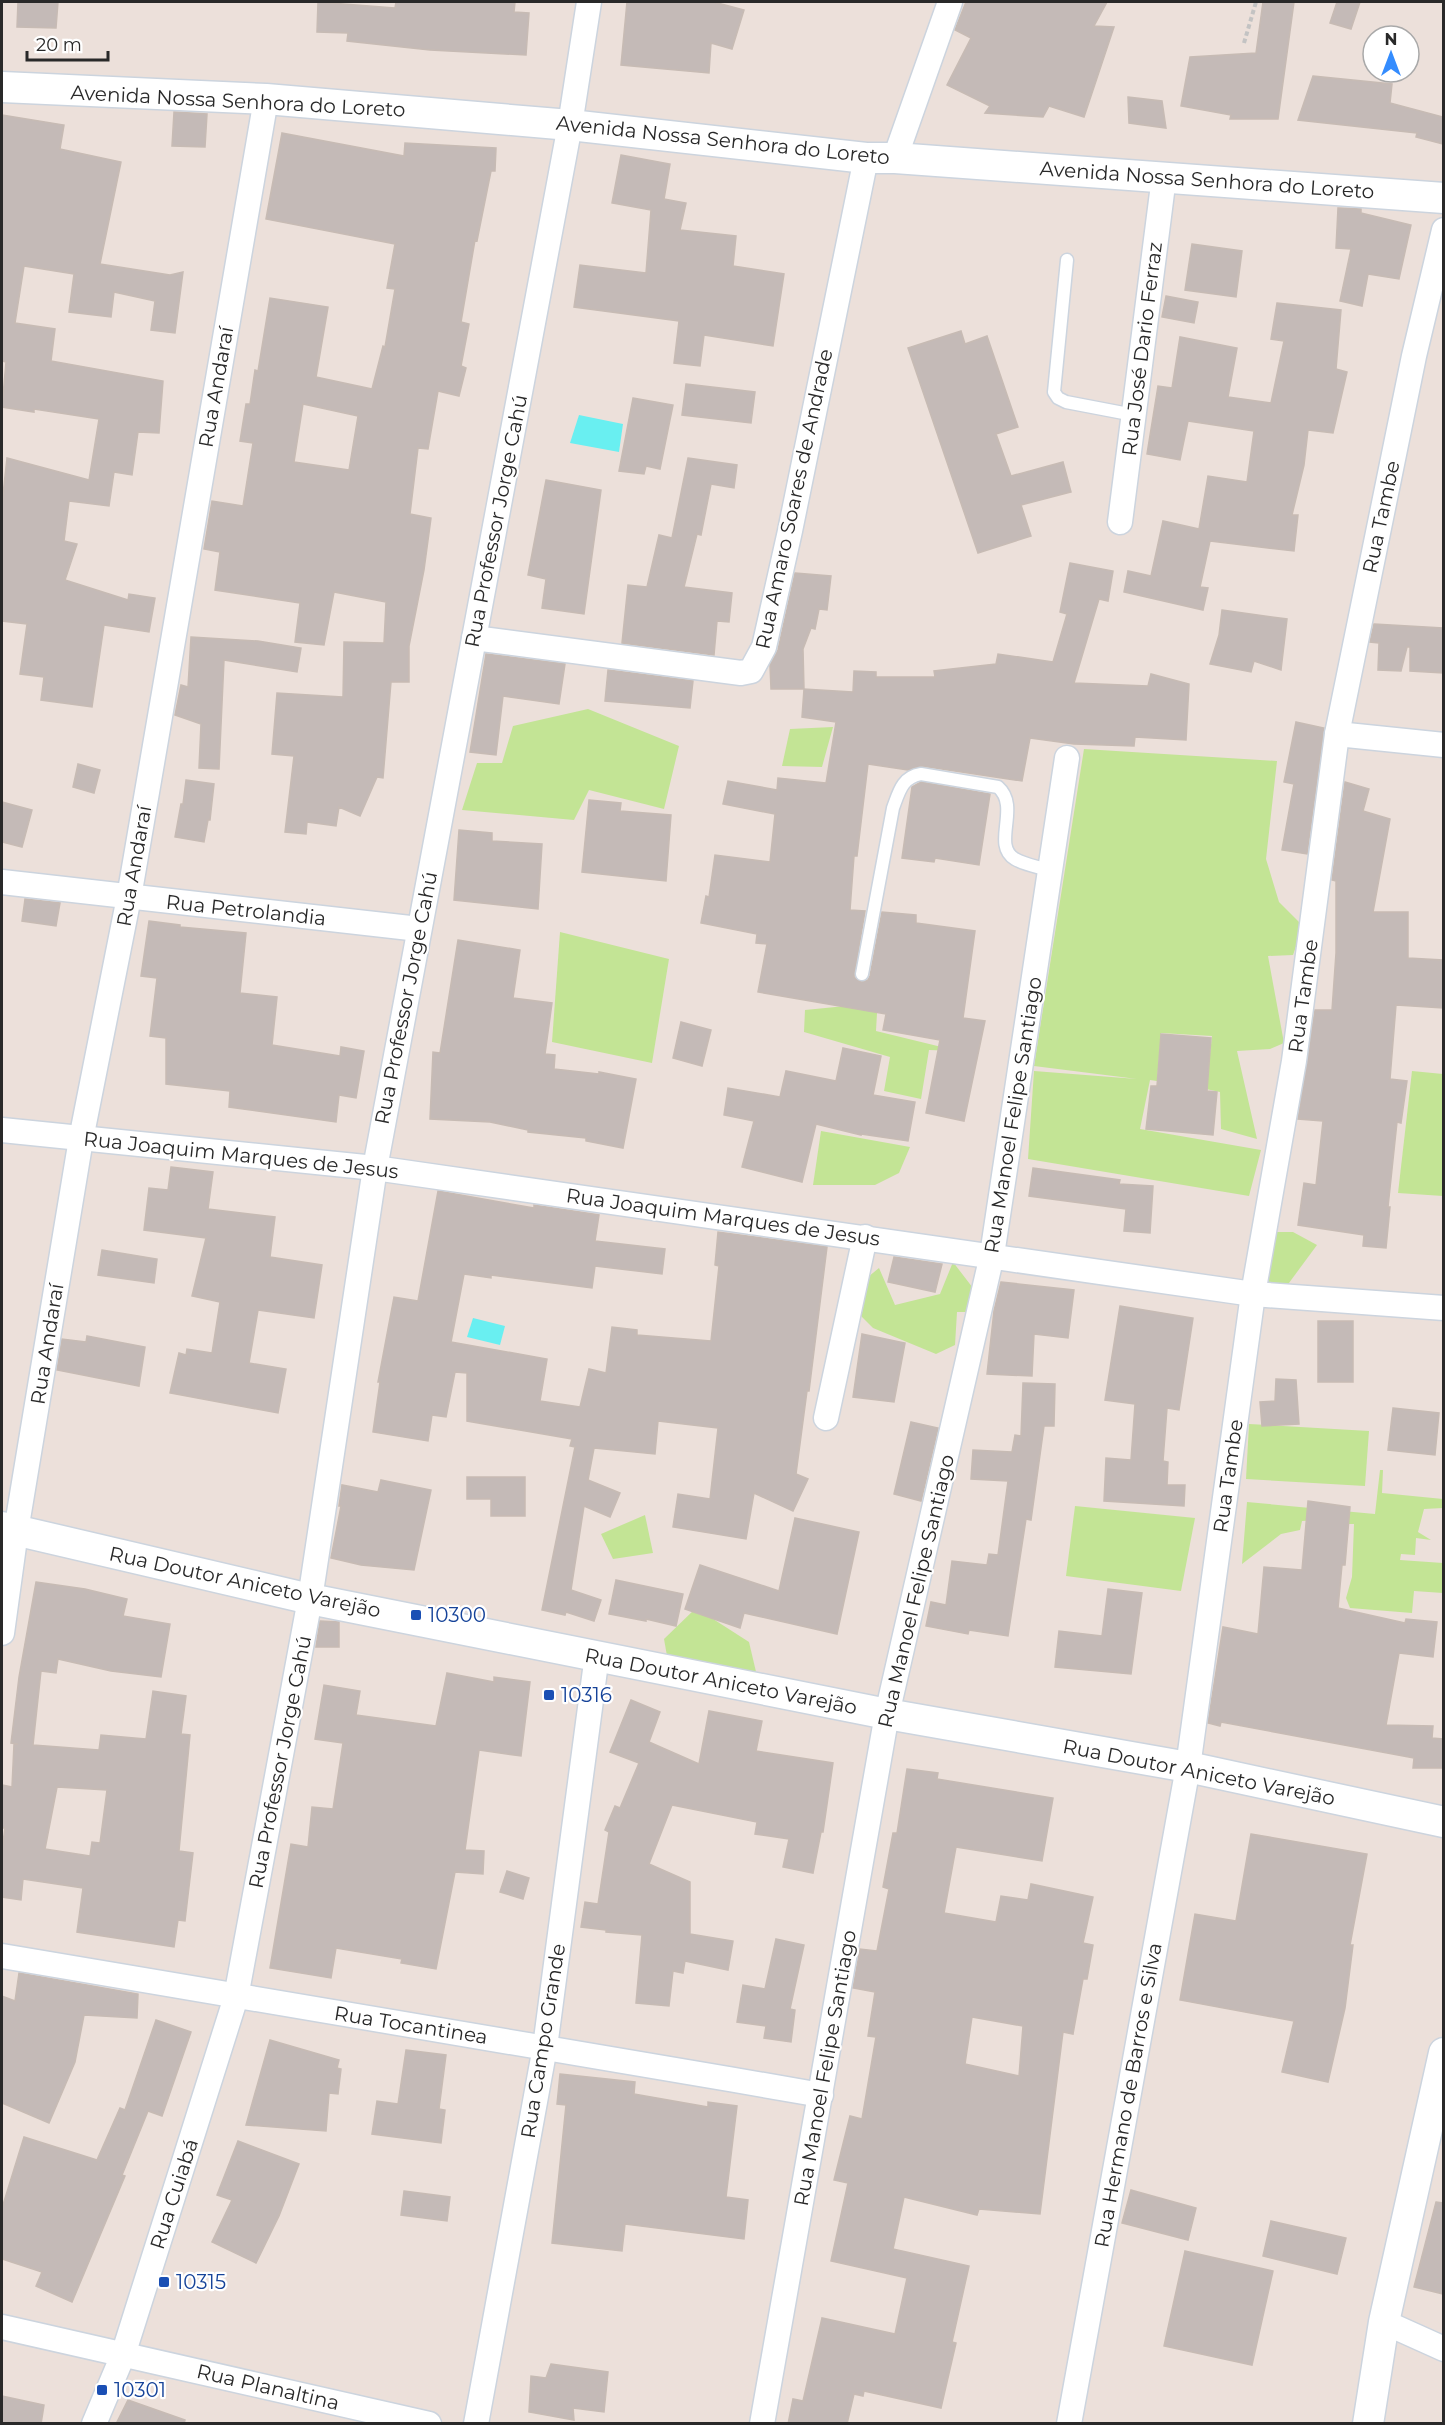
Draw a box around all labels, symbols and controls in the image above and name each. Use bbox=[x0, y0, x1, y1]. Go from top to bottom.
scale bar bbox=[27, 24, 108, 62]
north arrow bbox=[1361, 24, 1421, 84]
text: N bbox=[1385, 30, 1397, 49]
text: 20 m bbox=[36, 34, 82, 56]
street label: Avenida Nossa Senhora do Loreto bbox=[70, 80, 406, 122]
street label: Avenida Nossa Senhora do Loreto bbox=[555, 111, 891, 169]
street label: Avenida Nossa Senhora do Loreto bbox=[1039, 156, 1375, 204]
street label: Rua José Dario Ferraz bbox=[1117, 241, 1167, 457]
street label: Rua Andaraí bbox=[194, 323, 239, 449]
street label: Rua Amaro Soares de Andrade bbox=[750, 347, 838, 651]
street label: Rua Professor Jorge Cahú bbox=[460, 392, 532, 650]
street label: Rua Tambe bbox=[1357, 458, 1405, 576]
street label: Rua Andaraí bbox=[112, 802, 157, 928]
street label: Rua Professor Jorge Cahú bbox=[370, 869, 442, 1127]
street label: Rua Petrolandia bbox=[165, 890, 327, 930]
street label: Rua Tambe bbox=[1283, 938, 1323, 1054]
street label: Rua Manoel Felipe Santiago bbox=[979, 975, 1047, 1255]
street label: Rua Joaquim Marques de Jesus bbox=[82, 1127, 400, 1184]
street label: Rua Joaquim Marques de Jesus bbox=[564, 1183, 882, 1251]
street label: Rua Andaraí bbox=[26, 1280, 69, 1406]
street label: Rua Tambe bbox=[1208, 1418, 1248, 1534]
street label: Rua Manoel Felipe Santiago bbox=[873, 1452, 959, 1730]
street label: Rua Doutor Aniceto Varejão bbox=[107, 1541, 383, 1623]
place label: 10300 bbox=[428, 1603, 486, 1627]
marker: 10300 bbox=[409, 1608, 423, 1622]
street label: Rua Professor Jorge Cahú bbox=[244, 1633, 316, 1891]
street label: Rua Doutor Aniceto Varejão bbox=[583, 1643, 859, 1719]
place label: 10316 bbox=[561, 1683, 612, 1707]
marker: 10316 bbox=[542, 1688, 556, 1702]
street label: Rua Doutor Aniceto Varejão bbox=[1061, 1734, 1337, 1810]
street label: Rua Manoel Felipe Santiago bbox=[789, 1928, 861, 2208]
street label: Rua Hermano de Barros e Silva bbox=[1089, 1941, 1167, 2249]
street label: Rua Campo Grande bbox=[516, 1942, 570, 2140]
street label: Rua Tocantinea bbox=[333, 2001, 489, 2049]
street label: Rua Cuiabá bbox=[145, 2136, 203, 2252]
place label: 10315 bbox=[176, 2270, 226, 2294]
marker: 10315 bbox=[157, 2275, 171, 2289]
street label: Rua Planaltina bbox=[194, 2359, 342, 2415]
place label: 10301 bbox=[114, 2378, 166, 2402]
marker: 10301 bbox=[95, 2383, 109, 2397]

